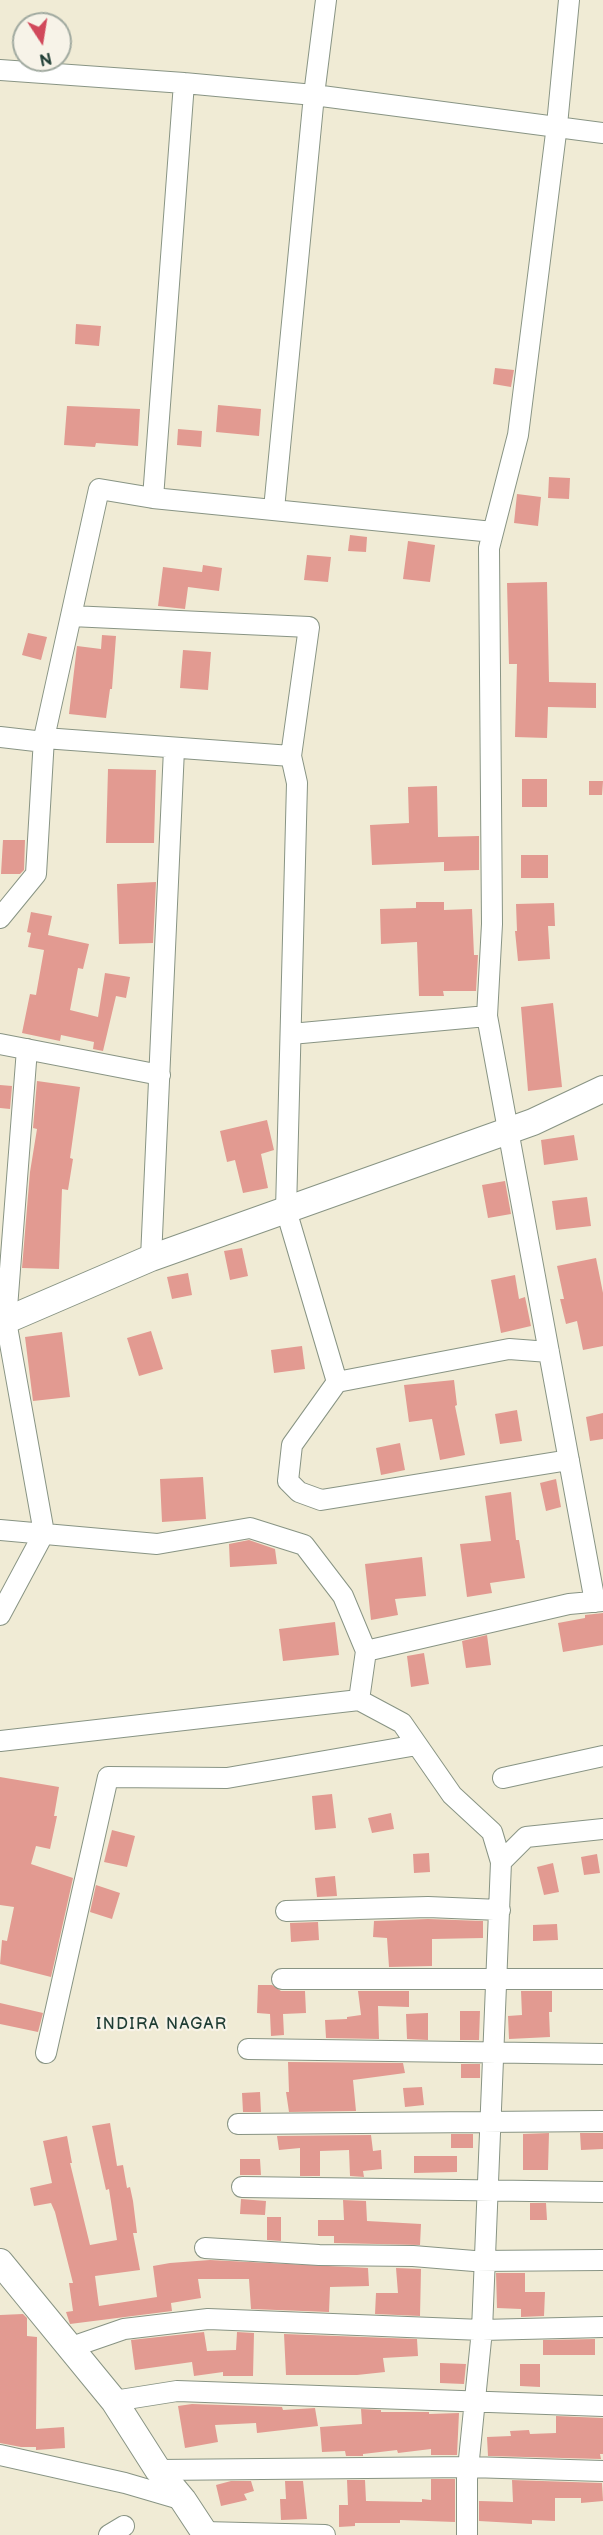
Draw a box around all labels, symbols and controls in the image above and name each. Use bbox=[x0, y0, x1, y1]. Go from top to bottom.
north arrow bbox=[12, 12, 72, 72]
text: N bbox=[38, 48, 53, 69]
district label: INDIRA NAGAR bbox=[96, 2015, 228, 2035]

